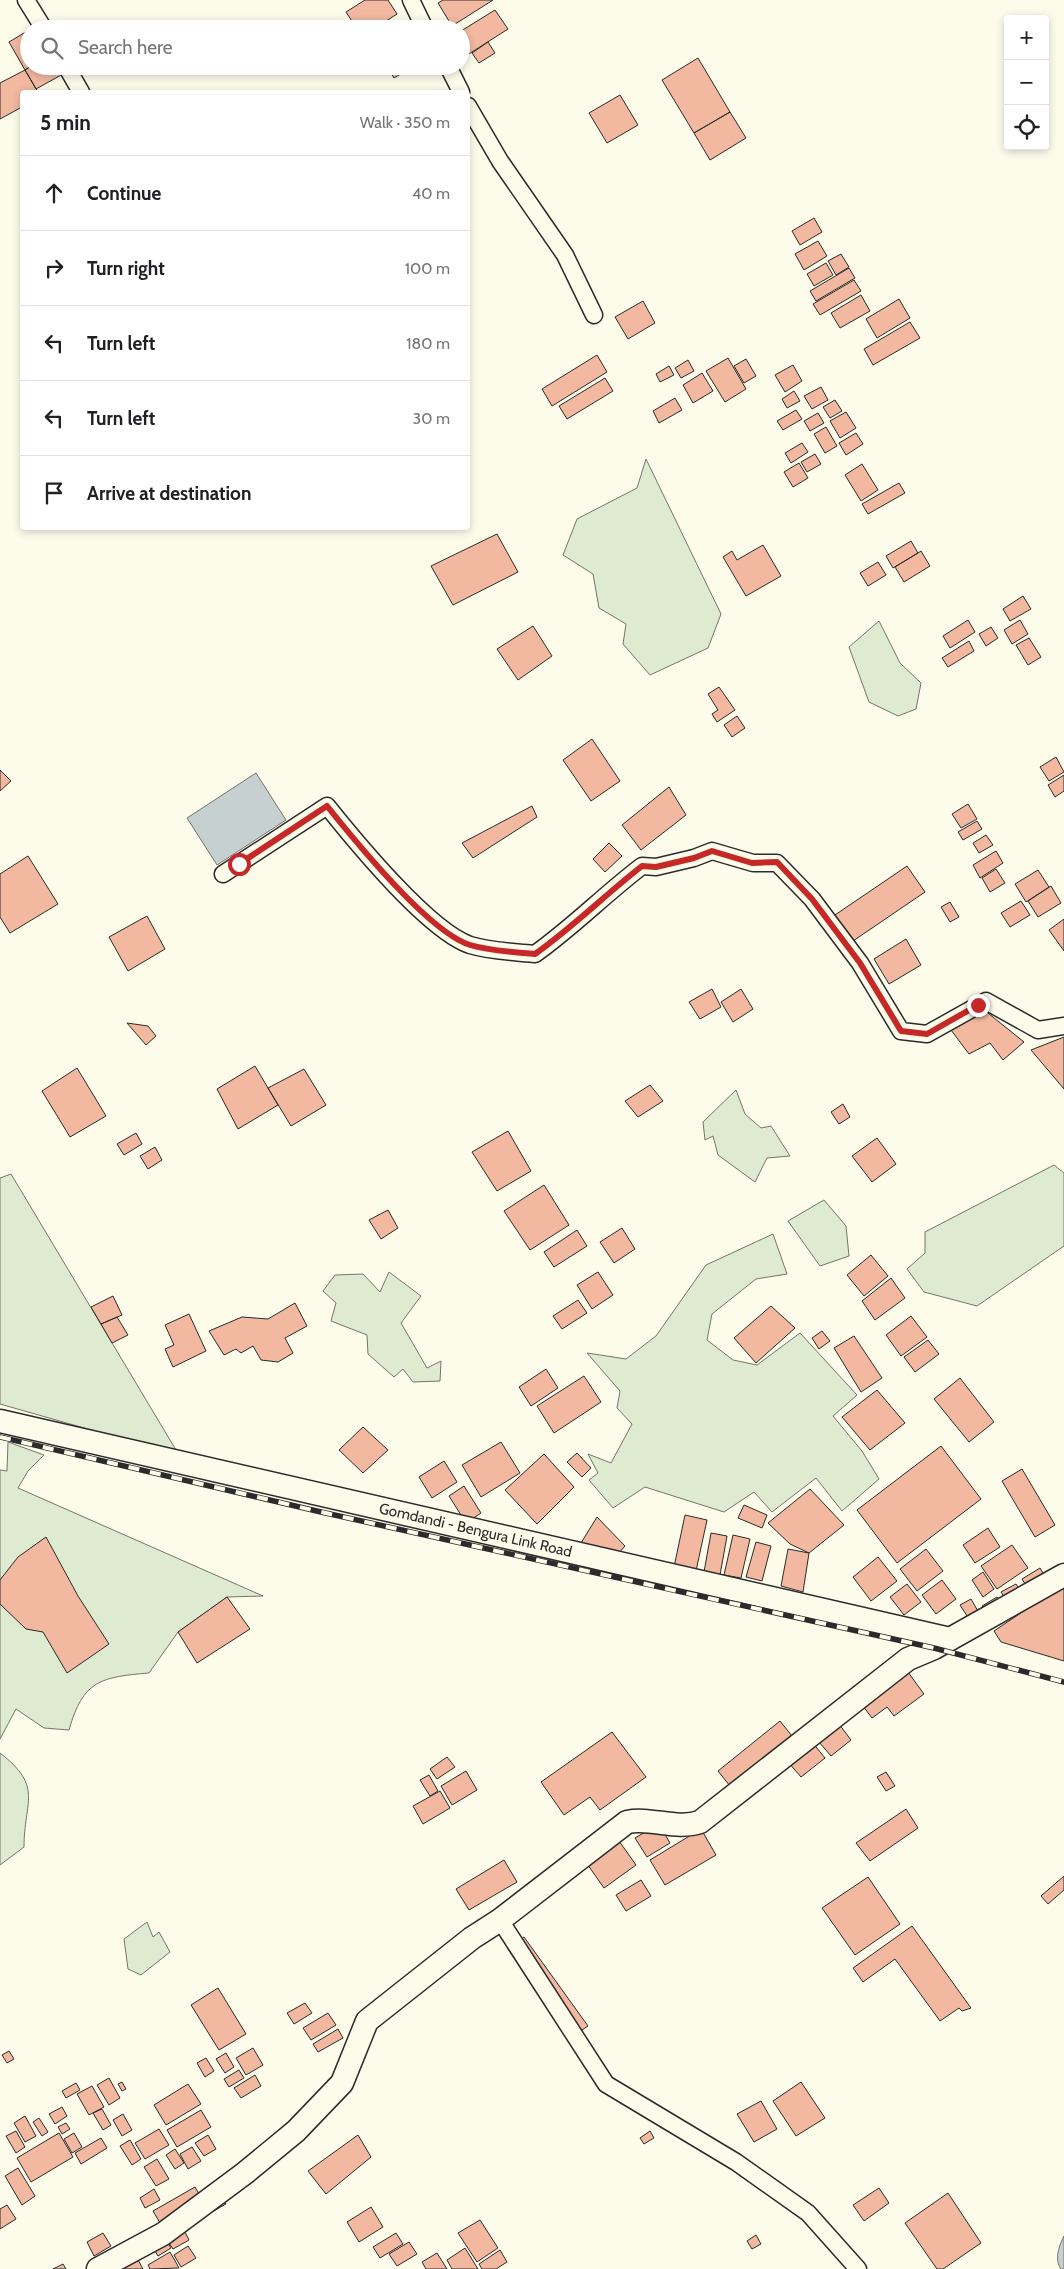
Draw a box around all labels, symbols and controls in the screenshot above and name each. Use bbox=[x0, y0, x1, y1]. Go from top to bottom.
map controls bbox=[1004, 15, 1049, 150]
button: + bbox=[1004, 15, 1049, 60]
search box bbox=[20, 20, 470, 75]
icon: search bbox=[38, 34, 66, 62]
text: Search here bbox=[78, 36, 172, 59]
button: − bbox=[1004, 60, 1049, 105]
button: locate bbox=[1004, 105, 1049, 150]
text: 5 min bbox=[40, 110, 91, 135]
text: Walk · 350 m bbox=[360, 113, 450, 132]
icon: ahead bbox=[40, 179, 68, 207]
text: Continue bbox=[87, 182, 161, 205]
text: 40 m bbox=[412, 184, 450, 203]
icon: right bbox=[40, 254, 68, 282]
text: Turn right bbox=[87, 257, 165, 280]
text: 100 m bbox=[405, 259, 450, 278]
icon: left bbox=[40, 329, 68, 357]
text: Turn left bbox=[87, 332, 155, 355]
text: 180 m bbox=[406, 334, 450, 353]
icon: left bbox=[40, 404, 68, 432]
text: Turn left bbox=[87, 407, 155, 430]
text: 30 m bbox=[413, 409, 450, 428]
icon: arrive bbox=[40, 479, 68, 507]
text: Arrive at destination bbox=[87, 482, 251, 505]
route start bbox=[228, 853, 251, 876]
route end bbox=[967, 994, 990, 1017]
street label: Gomdandi - Bengura Link Road bbox=[377, 1499, 574, 1561]

